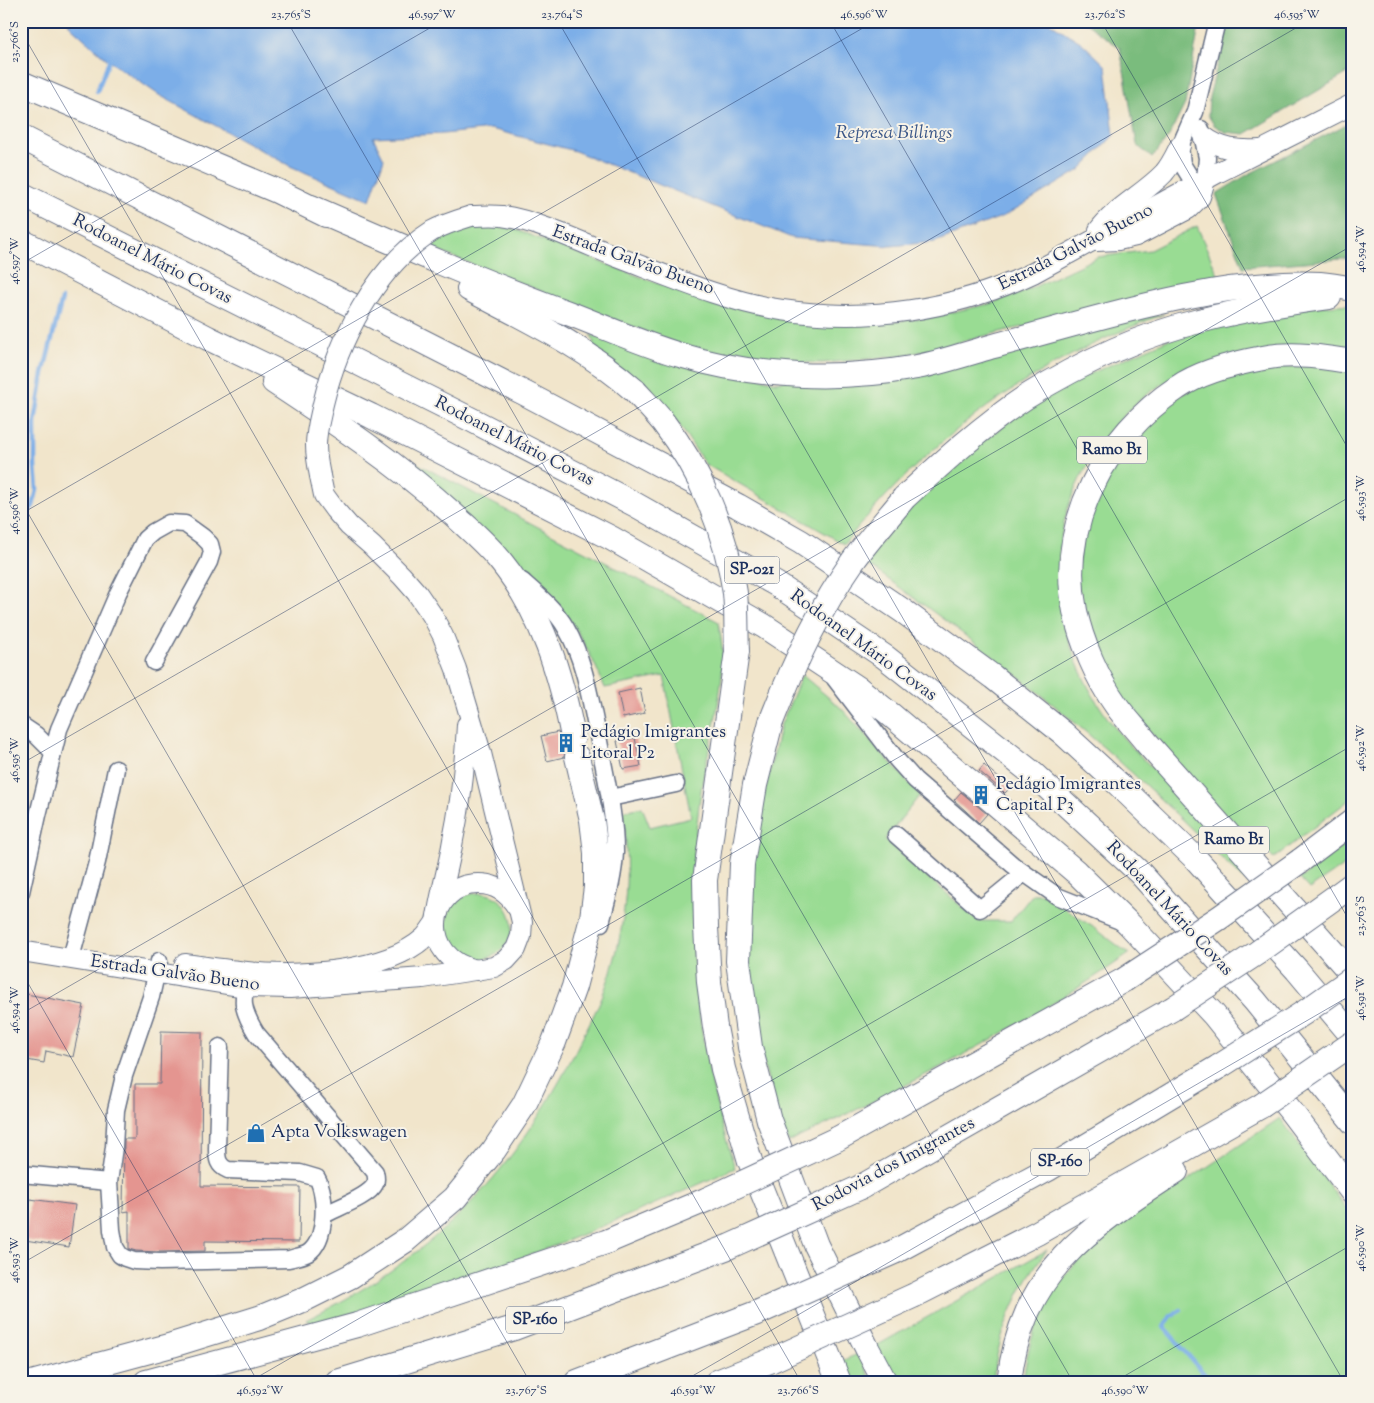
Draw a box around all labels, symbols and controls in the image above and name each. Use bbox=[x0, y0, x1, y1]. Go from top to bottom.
text: 23.765°S bbox=[271, 6, 311, 24]
text: 46.597°W bbox=[408, 6, 456, 24]
text: 23.764°S bbox=[541, 6, 583, 24]
text: 46.596°W bbox=[840, 6, 888, 24]
text: 23.762°S bbox=[1085, 6, 1125, 24]
text: 46.595°W bbox=[1274, 6, 1320, 24]
text: 23.766°S bbox=[6, 21, 24, 63]
water label: Represa Billings bbox=[836, 120, 952, 147]
street label: Estrada Galvão Bueno bbox=[994, 198, 1158, 298]
street label: Rodoanel Mário Covas bbox=[68, 208, 236, 312]
street label: Estrada Galvão Bueno bbox=[548, 220, 718, 302]
text: 46.594°W bbox=[1352, 225, 1370, 273]
text: 46.597°W bbox=[6, 237, 24, 285]
street label: Rodoanel Mário Covas bbox=[430, 390, 598, 494]
road number: Ramo B1 bbox=[1077, 436, 1147, 464]
text: 46.593°W bbox=[1352, 474, 1370, 521]
text: 46.596°W bbox=[6, 487, 24, 535]
road number: SP-021 bbox=[724, 556, 780, 584]
street label: Rodoanel Mário Covas bbox=[784, 584, 942, 708]
place label: Pedágio Imigrantes Litoral P2 bbox=[581, 720, 726, 767]
text: 46.592°W bbox=[1352, 724, 1370, 771]
building icon: Pedágio Imigrantes Litoral P2 bbox=[555, 732, 577, 754]
text: 46.595°W bbox=[6, 737, 24, 783]
place label: Pedágio Imigrantes Capital P3 bbox=[996, 772, 1141, 819]
building icon: Pedágio Imigrantes Capital P3 bbox=[970, 784, 992, 806]
road number: Ramo B1 bbox=[1199, 826, 1269, 854]
street label: Rodoanel Mário Covas bbox=[1099, 836, 1239, 982]
text: 23.763°S bbox=[1352, 896, 1370, 936]
street label: Estrada Galvão Bueno bbox=[89, 949, 261, 999]
text: 46.591°W bbox=[1352, 975, 1370, 1021]
text: 46.594°W bbox=[6, 986, 24, 1034]
street label: Rodovia dos Imigrantes bbox=[808, 1111, 980, 1219]
place label: Apta Volkswagen bbox=[271, 1120, 408, 1146]
shop icon: Apta Volkswagen bbox=[245, 1122, 267, 1144]
road number: SP-160 bbox=[1031, 1148, 1089, 1176]
text: 46.590°W bbox=[1352, 1224, 1370, 1272]
text: 46.593°W bbox=[6, 1236, 24, 1283]
road number: SP-160 bbox=[506, 1306, 564, 1334]
text: 46.592°W bbox=[237, 1382, 284, 1400]
text: 23.767°S bbox=[505, 1382, 547, 1400]
text: 46.591°W bbox=[670, 1382, 716, 1400]
text: 23.766°S bbox=[777, 1382, 819, 1400]
text: 46.590°W bbox=[1101, 1382, 1149, 1400]

